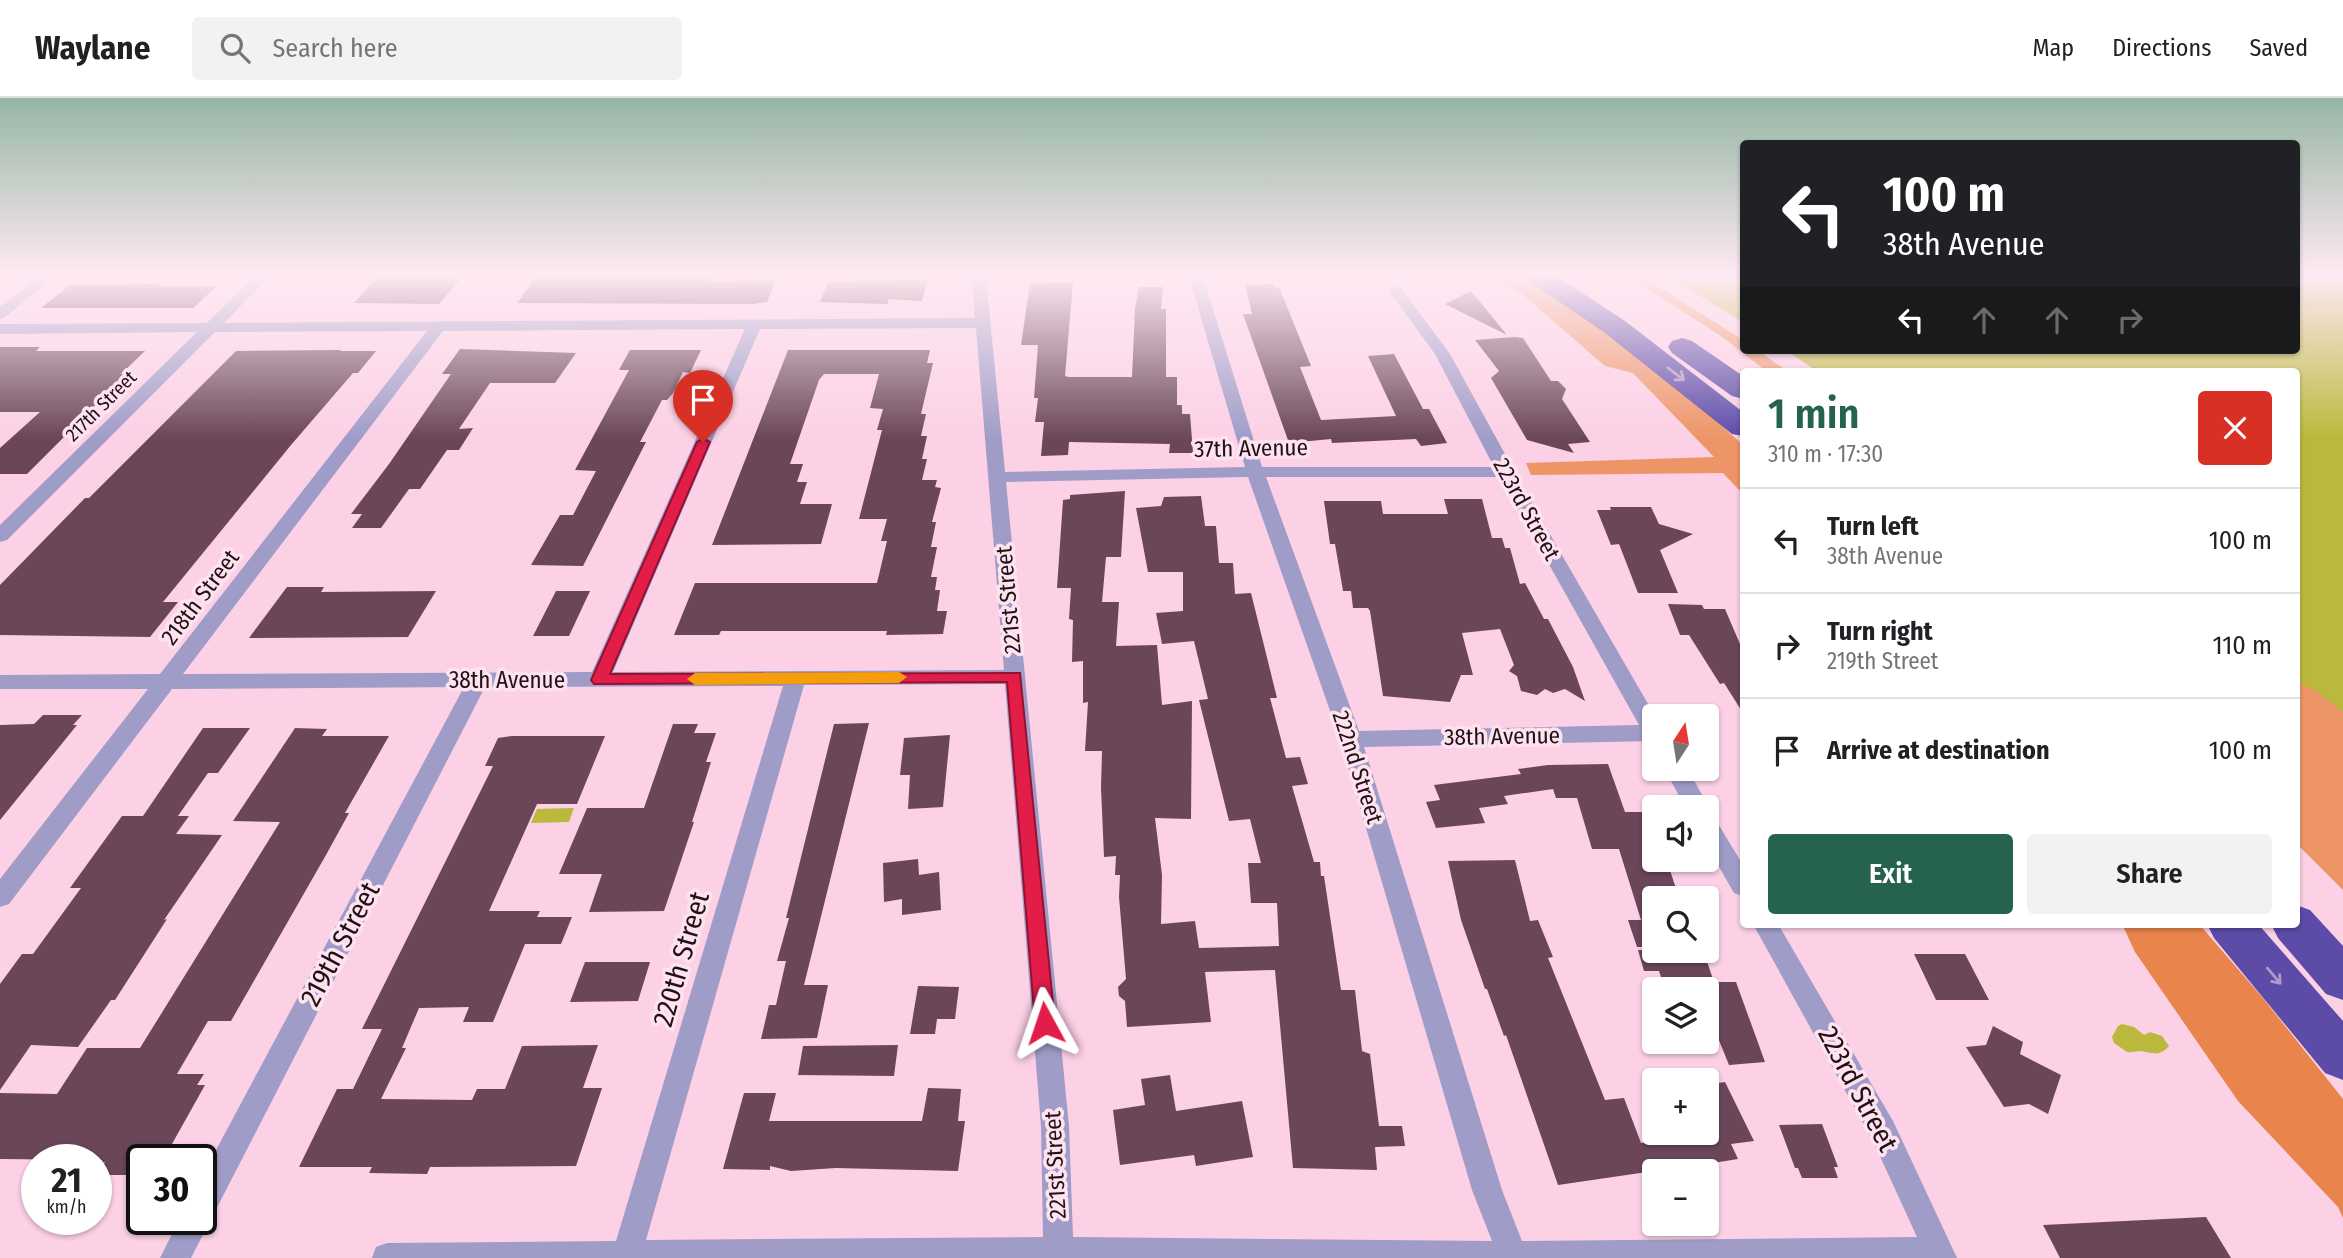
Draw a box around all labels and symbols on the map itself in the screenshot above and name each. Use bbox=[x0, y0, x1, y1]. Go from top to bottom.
street label: 217th Street bbox=[61, 365, 142, 446]
one-way arrow bbox=[1666, 366, 1685, 381]
pin bbox=[673, 370, 733, 442]
street label: 37th Avenue bbox=[1194, 433, 1308, 463]
street label: 223rd Street bbox=[1488, 453, 1567, 565]
street label: 218th Street bbox=[155, 544, 245, 650]
street label: 221st Street bbox=[989, 544, 1027, 655]
street label: 38th Avenue bbox=[449, 666, 565, 694]
north arrow bbox=[1642, 704, 1718, 780]
street label: 222nd Street bbox=[1327, 707, 1390, 827]
street label: 38th Avenue bbox=[1444, 721, 1560, 751]
street label: 219th Street bbox=[294, 876, 387, 1012]
street label: 220th Street bbox=[646, 887, 716, 1030]
one-way arrow bbox=[2266, 967, 2282, 985]
position arrow bbox=[1008, 986, 1082, 1060]
street label: 223rd Street bbox=[1811, 1021, 1905, 1158]
street label: 221st Street bbox=[1038, 1110, 1072, 1220]
speed limit sign: 30 bbox=[126, 1144, 217, 1235]

